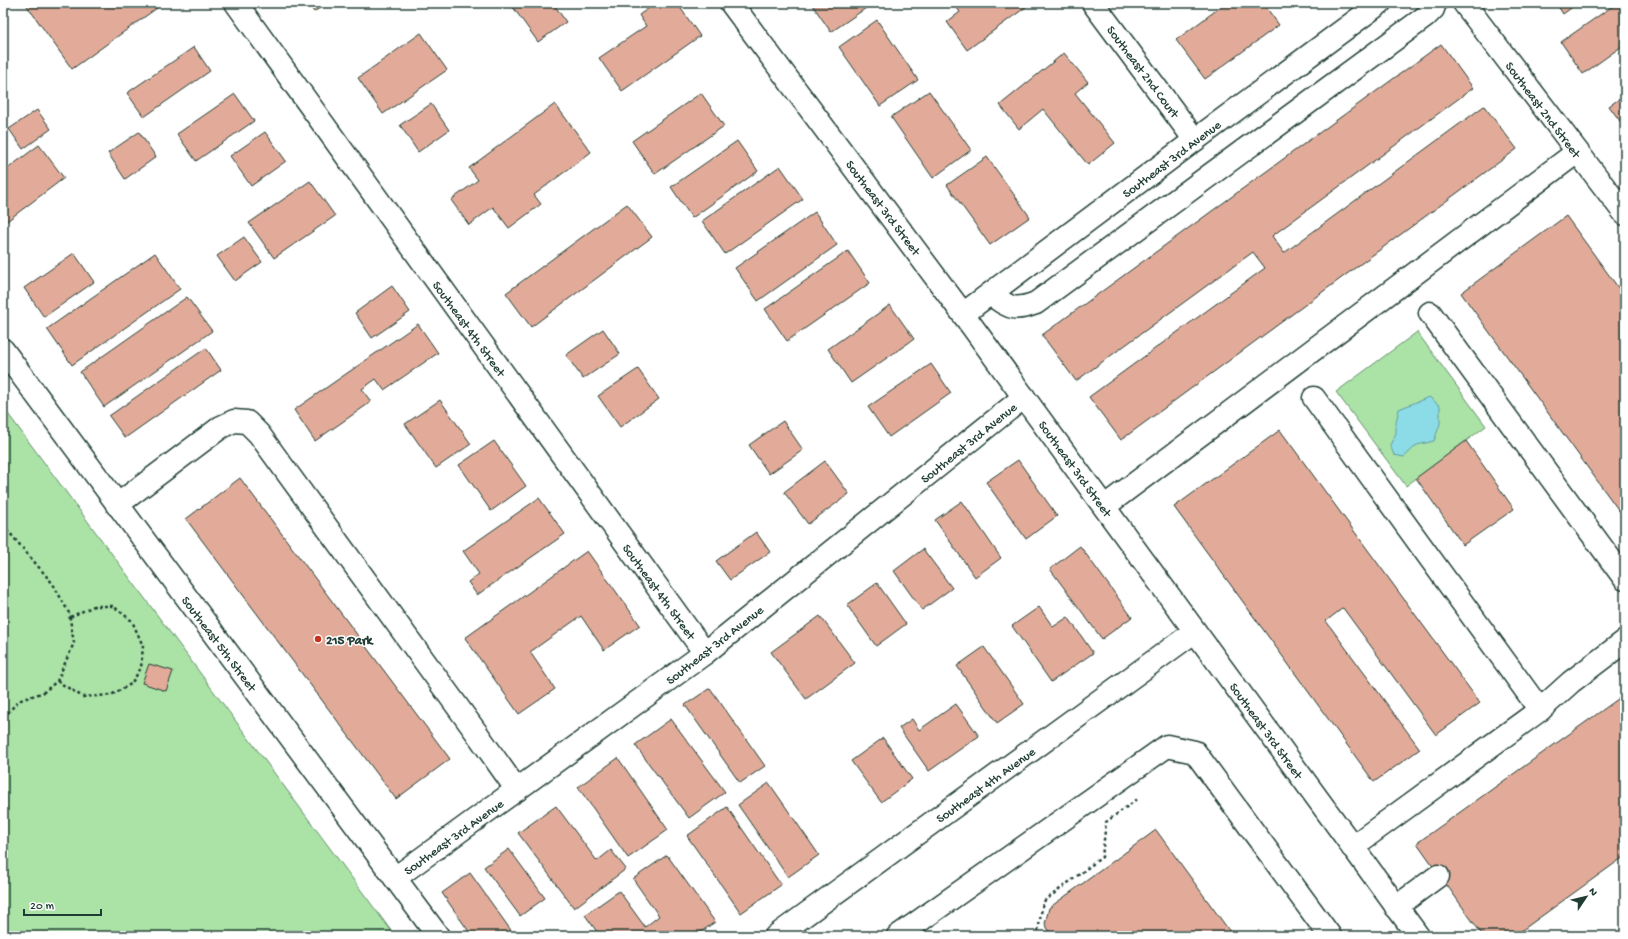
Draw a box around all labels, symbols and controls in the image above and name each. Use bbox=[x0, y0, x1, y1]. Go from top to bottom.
street label: Southeast 2nd Court bbox=[1103, 24, 1183, 123]
street label: Southeast 2nd Street bbox=[1501, 60, 1584, 163]
street label: Southeast 3rd Avenue bbox=[1120, 118, 1225, 202]
street label: Southeast 3rd Street bbox=[841, 158, 924, 260]
street label: Southeast 4th Street bbox=[428, 279, 509, 382]
street label: Southeast 3rd Avenue bbox=[918, 400, 1021, 487]
street label: Southeast 3rd Street bbox=[1034, 419, 1115, 522]
street label: Southeast 4th Street bbox=[618, 542, 699, 645]
street label: Southeast 5th Street bbox=[177, 594, 260, 696]
street label: Southeast 3rd Avenue bbox=[664, 603, 767, 689]
marker: 215 Park bbox=[313, 634, 323, 644]
place label: 215 Park bbox=[326, 634, 375, 649]
street label: Southeast 3rd Street bbox=[1225, 681, 1306, 784]
street label: Southeast 4th Avenue bbox=[934, 745, 1039, 827]
street label: Southeast 3rd Avenue bbox=[402, 797, 507, 879]
north arrow bbox=[1566, 877, 1606, 917]
text: N bbox=[1586, 886, 1600, 899]
scale bar bbox=[24, 891, 101, 917]
text: 20 m bbox=[30, 900, 55, 914]

